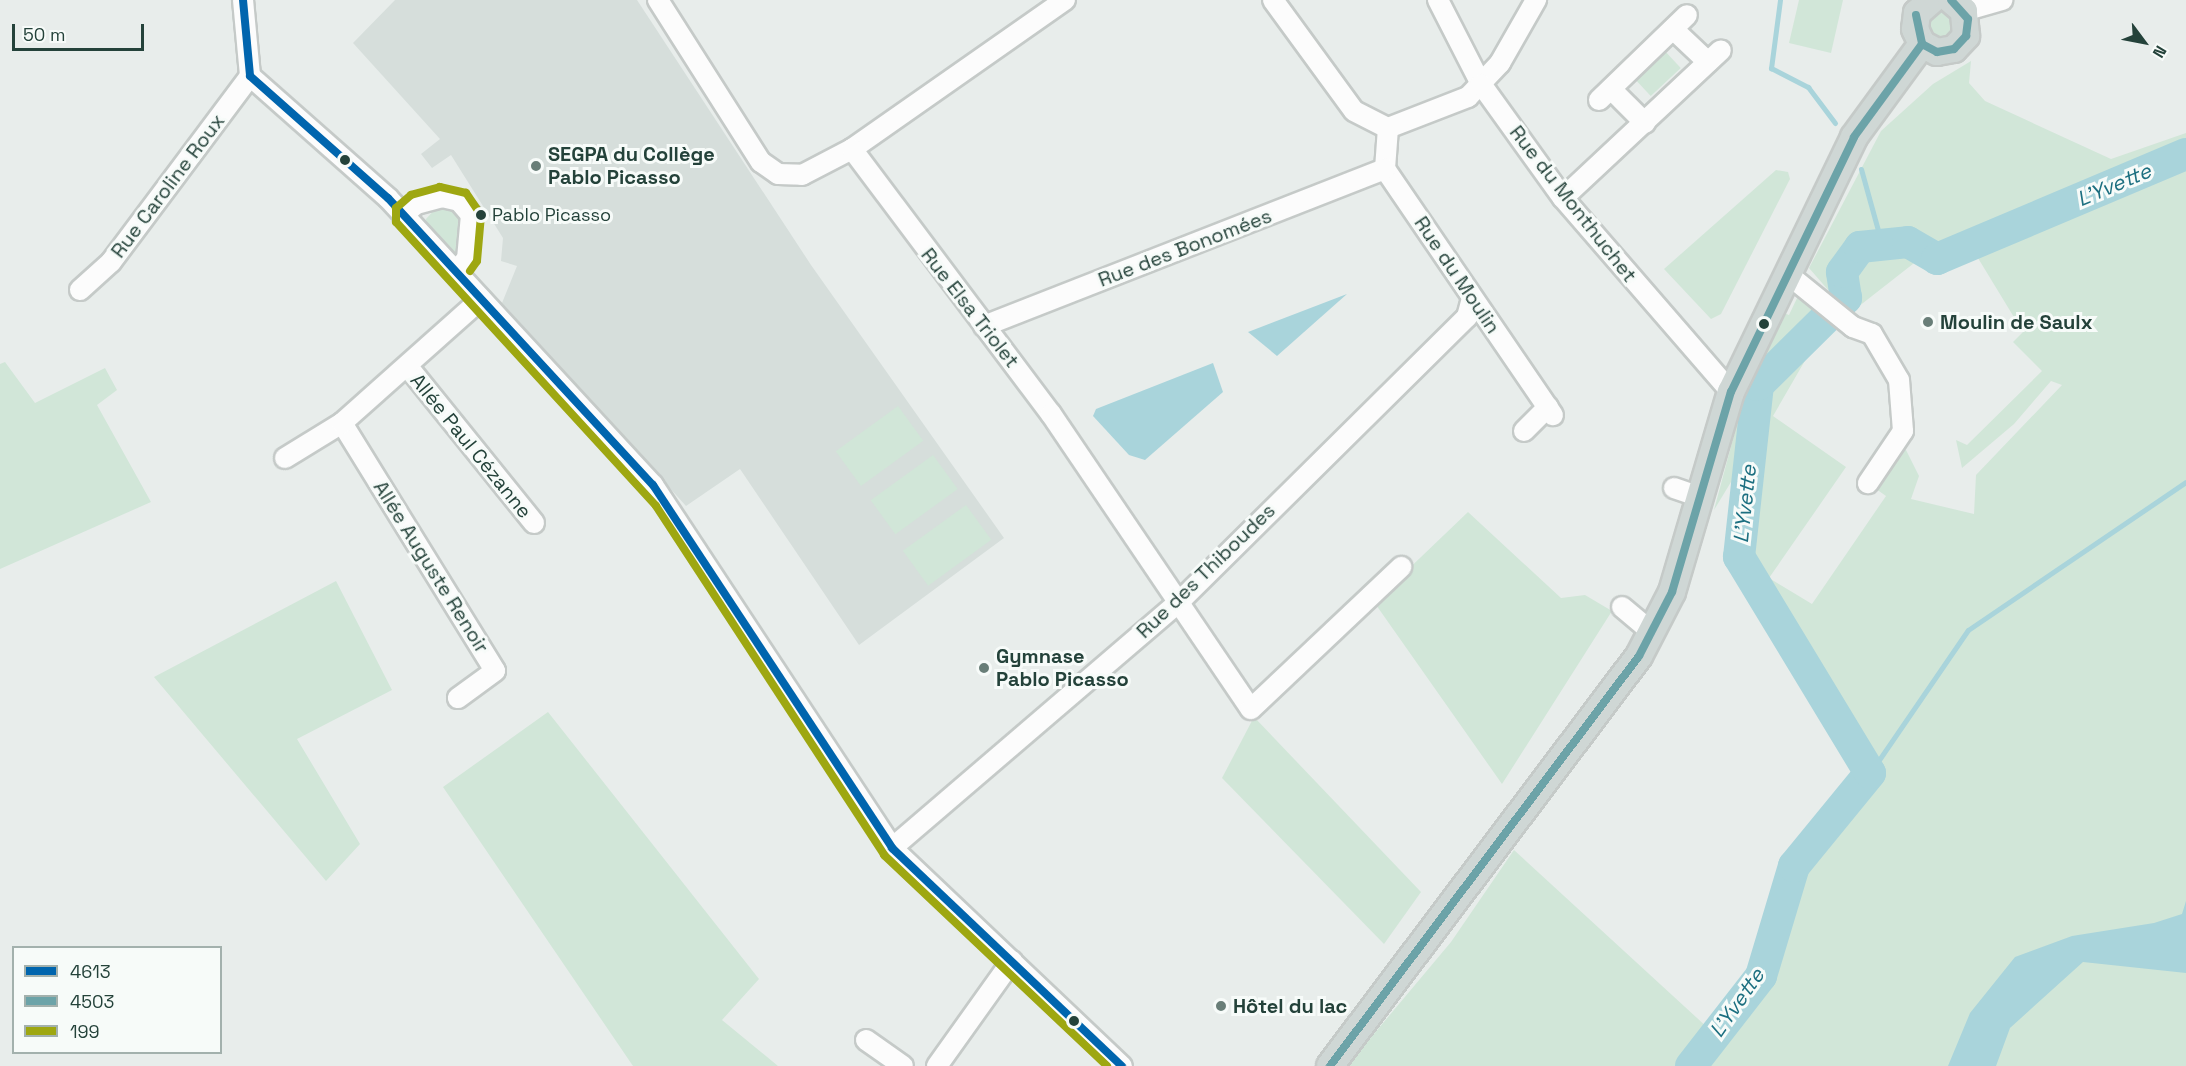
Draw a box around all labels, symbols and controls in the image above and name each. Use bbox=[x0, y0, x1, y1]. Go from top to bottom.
scale bar bbox=[15, 12, 147, 50]
north arrow bbox=[2114, 12, 2174, 72]
text: 50 m bbox=[23, 23, 65, 46]
text: N bbox=[2148, 42, 2171, 62]
street label: Rue Caroline Roux bbox=[106, 109, 230, 263]
street label: Rue du Monthuchet bbox=[1504, 121, 1642, 287]
place label: SEGPA du Collège Pablo Picasso bbox=[548, 142, 715, 189]
unlabelled marker bbox=[339, 154, 351, 166]
water label: L'Yvette bbox=[2073, 158, 2155, 212]
marker: SEGPA du Collège Pablo Picasso bbox=[529, 159, 543, 173]
place label: Pablo Picasso bbox=[492, 204, 611, 226]
street label: Rue des Bonomées bbox=[1095, 204, 1275, 292]
marker: Pablo Picasso bbox=[475, 209, 487, 221]
street label: Rue du Moulin bbox=[1409, 212, 1505, 338]
street label: Rue Elsa Triolet bbox=[916, 243, 1024, 373]
place label: Moulin de Saulx bbox=[1940, 310, 2092, 334]
marker: Moulin de Saulx bbox=[1921, 315, 1935, 329]
unlabelled marker bbox=[1758, 318, 1770, 330]
street label: Allée Paul Cézanne bbox=[405, 369, 537, 523]
water label: L'Yvette bbox=[1728, 464, 1762, 544]
street label: Allée Auguste Renoir bbox=[368, 476, 494, 658]
street label: Rue des Thiboudes bbox=[1132, 498, 1280, 644]
place label: Gymnase Pablo Picasso bbox=[996, 644, 1129, 691]
marker: Gymnase Pablo Picasso bbox=[977, 661, 991, 675]
legend bbox=[12, 946, 222, 1054]
text: 4613 bbox=[70, 960, 111, 983]
water label: L'Yvette bbox=[1704, 964, 1770, 1042]
text: 4503 bbox=[70, 990, 114, 1013]
place label: Hôtel du lac bbox=[1233, 994, 1347, 1018]
marker: Hôtel du lac bbox=[1214, 999, 1228, 1013]
unlabelled marker bbox=[1068, 1015, 1080, 1027]
text: 199 bbox=[70, 1020, 100, 1043]

